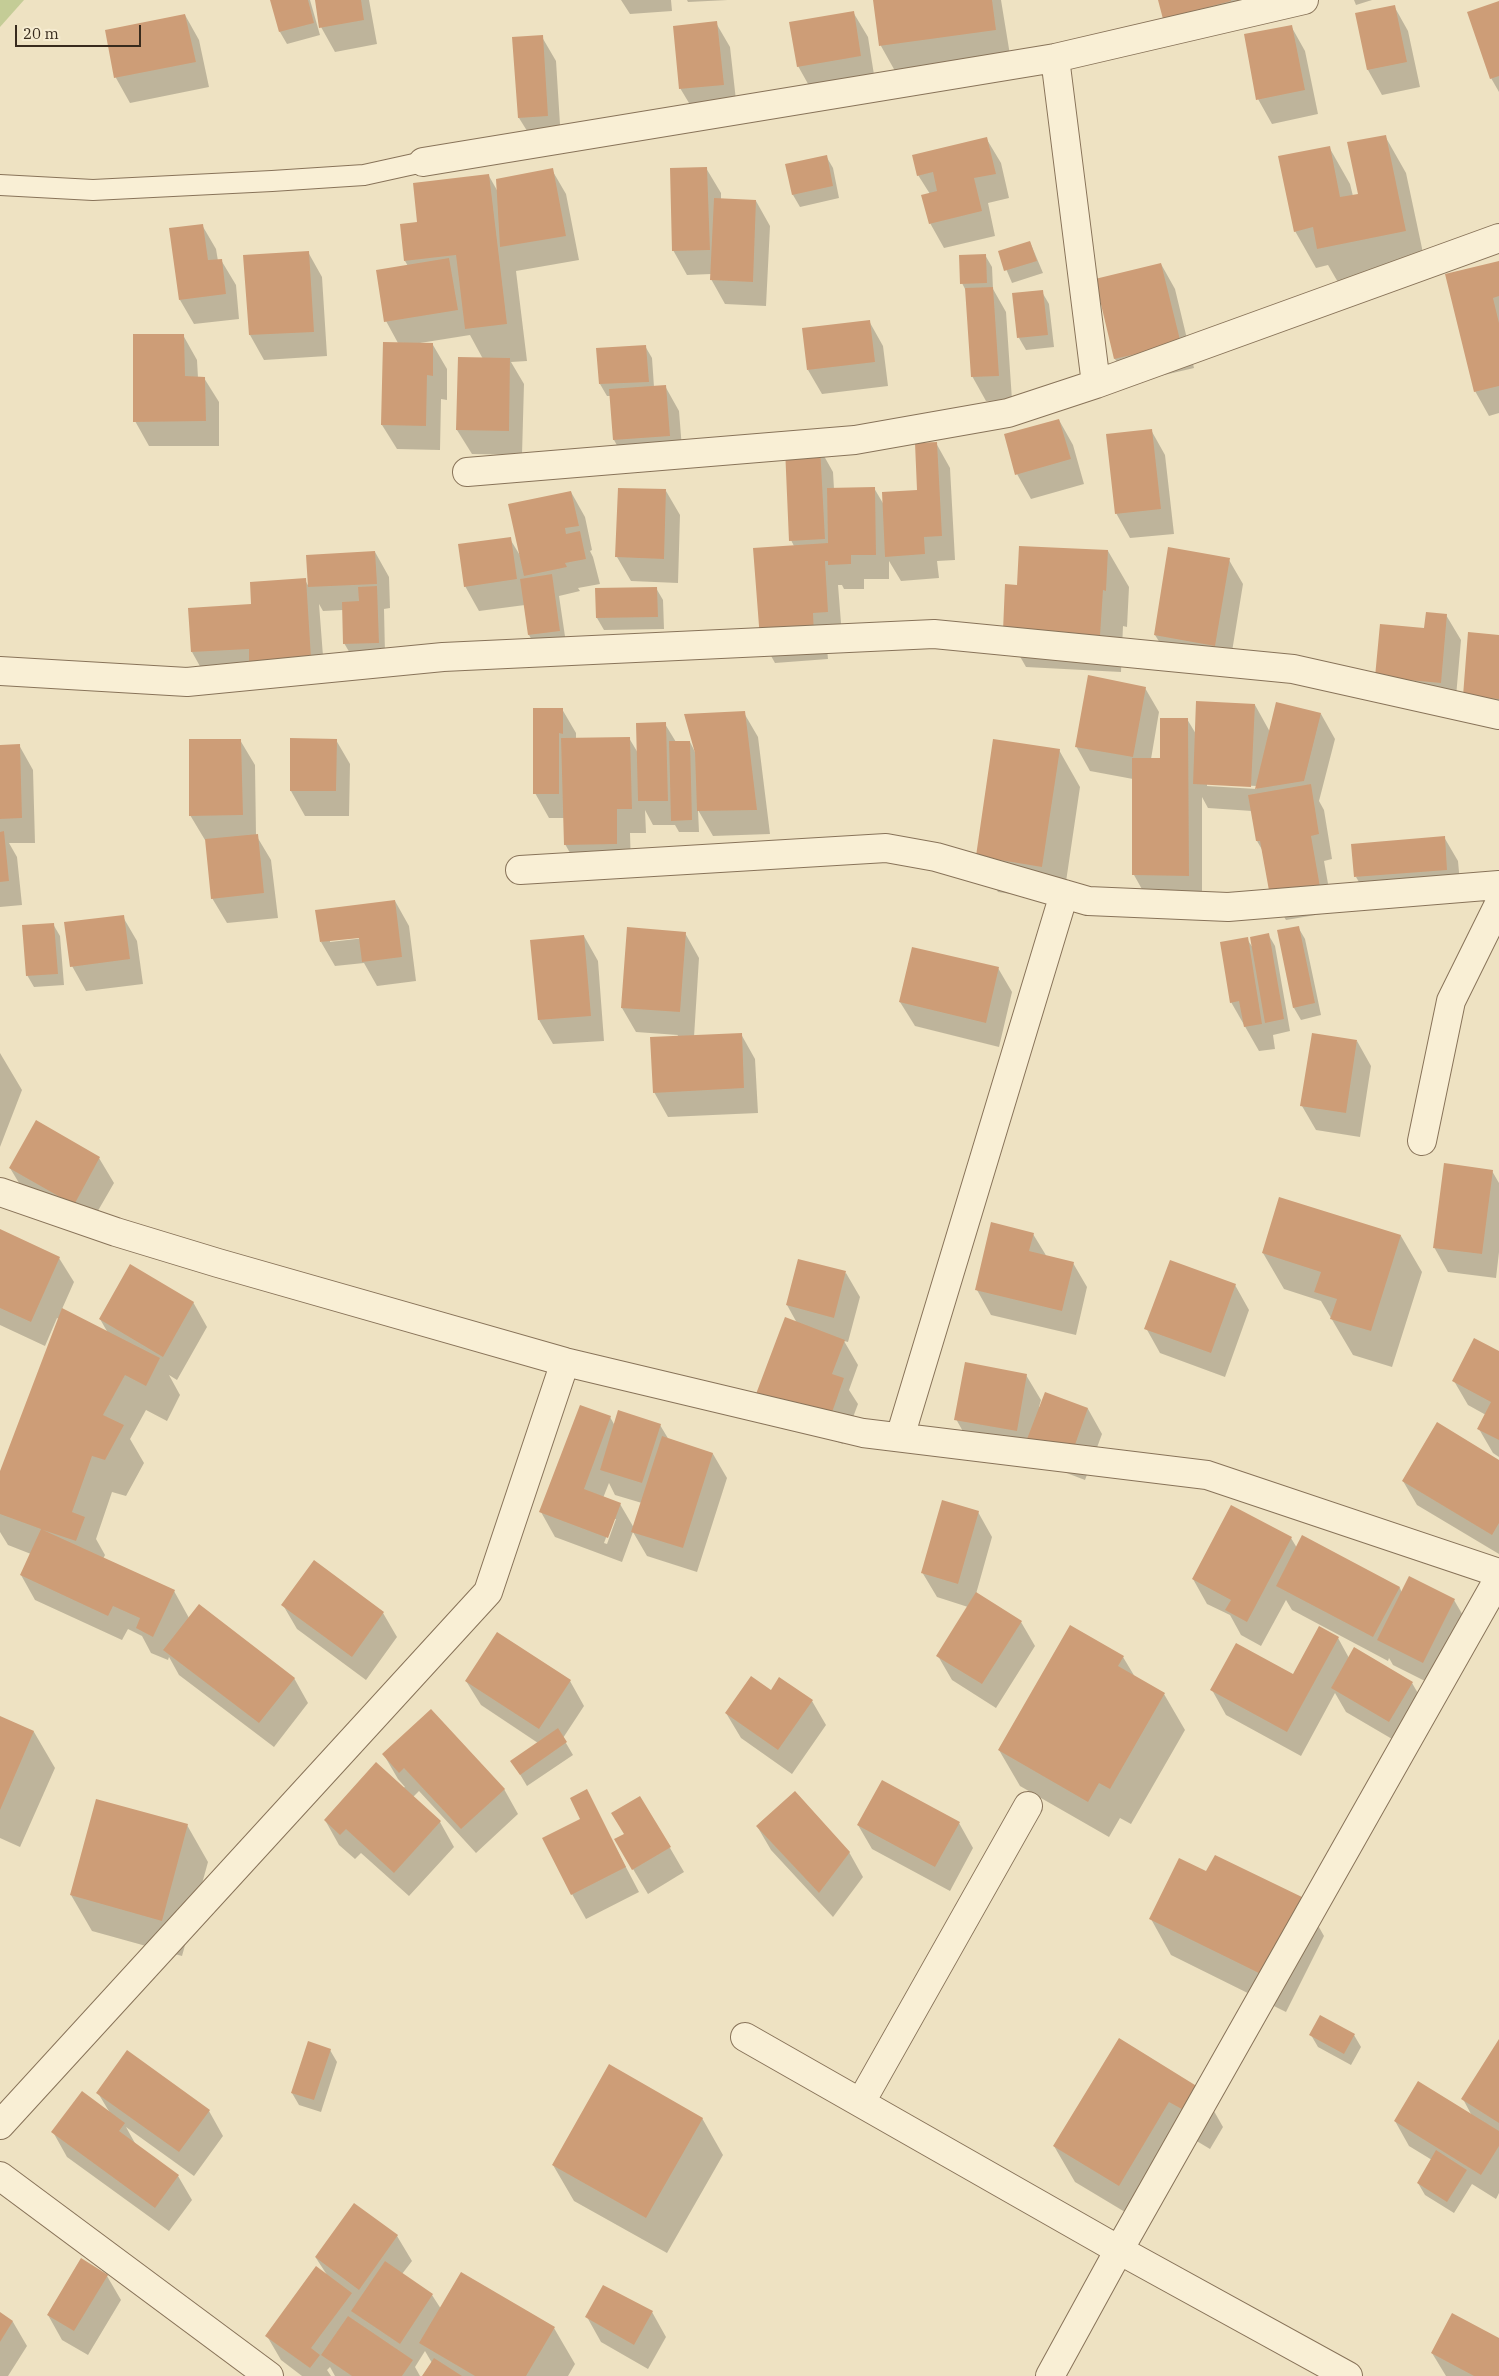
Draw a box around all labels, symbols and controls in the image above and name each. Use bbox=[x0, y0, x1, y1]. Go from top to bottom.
scale bar bbox=[18, 15, 144, 47]
text: 20 m bbox=[23, 24, 59, 43]

